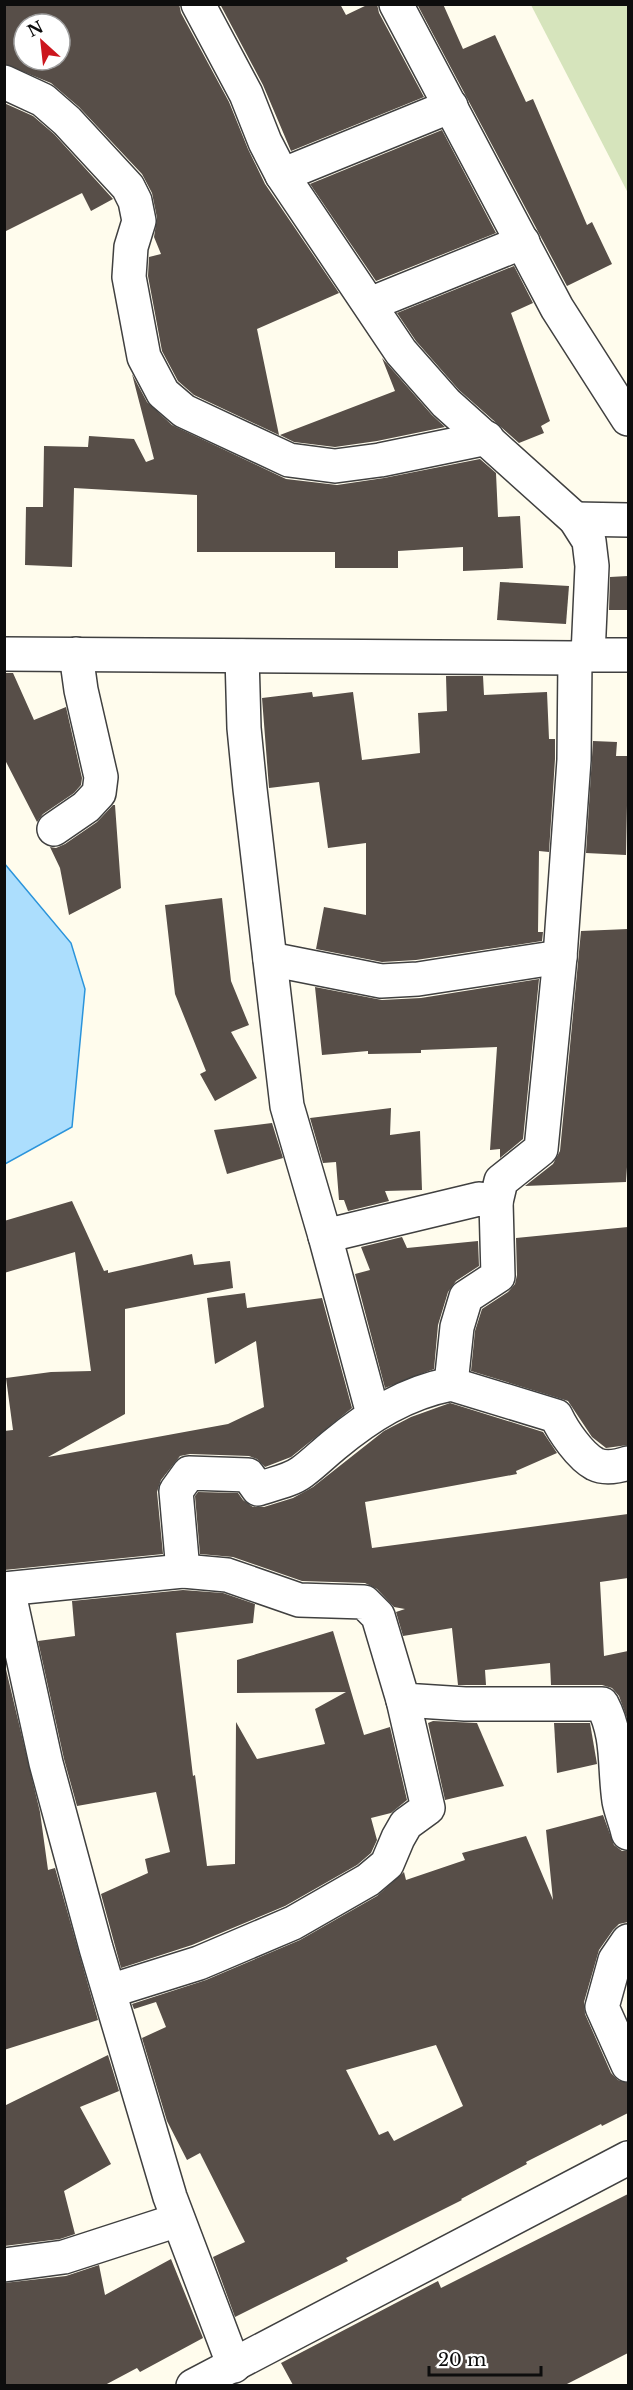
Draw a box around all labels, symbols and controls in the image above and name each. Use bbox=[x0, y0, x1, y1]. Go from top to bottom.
north arrow bbox=[12, 12, 72, 72]
text: N bbox=[24, 16, 46, 41]
scale bar bbox=[429, 2339, 542, 2377]
text: 20 m bbox=[438, 2349, 486, 2371]

